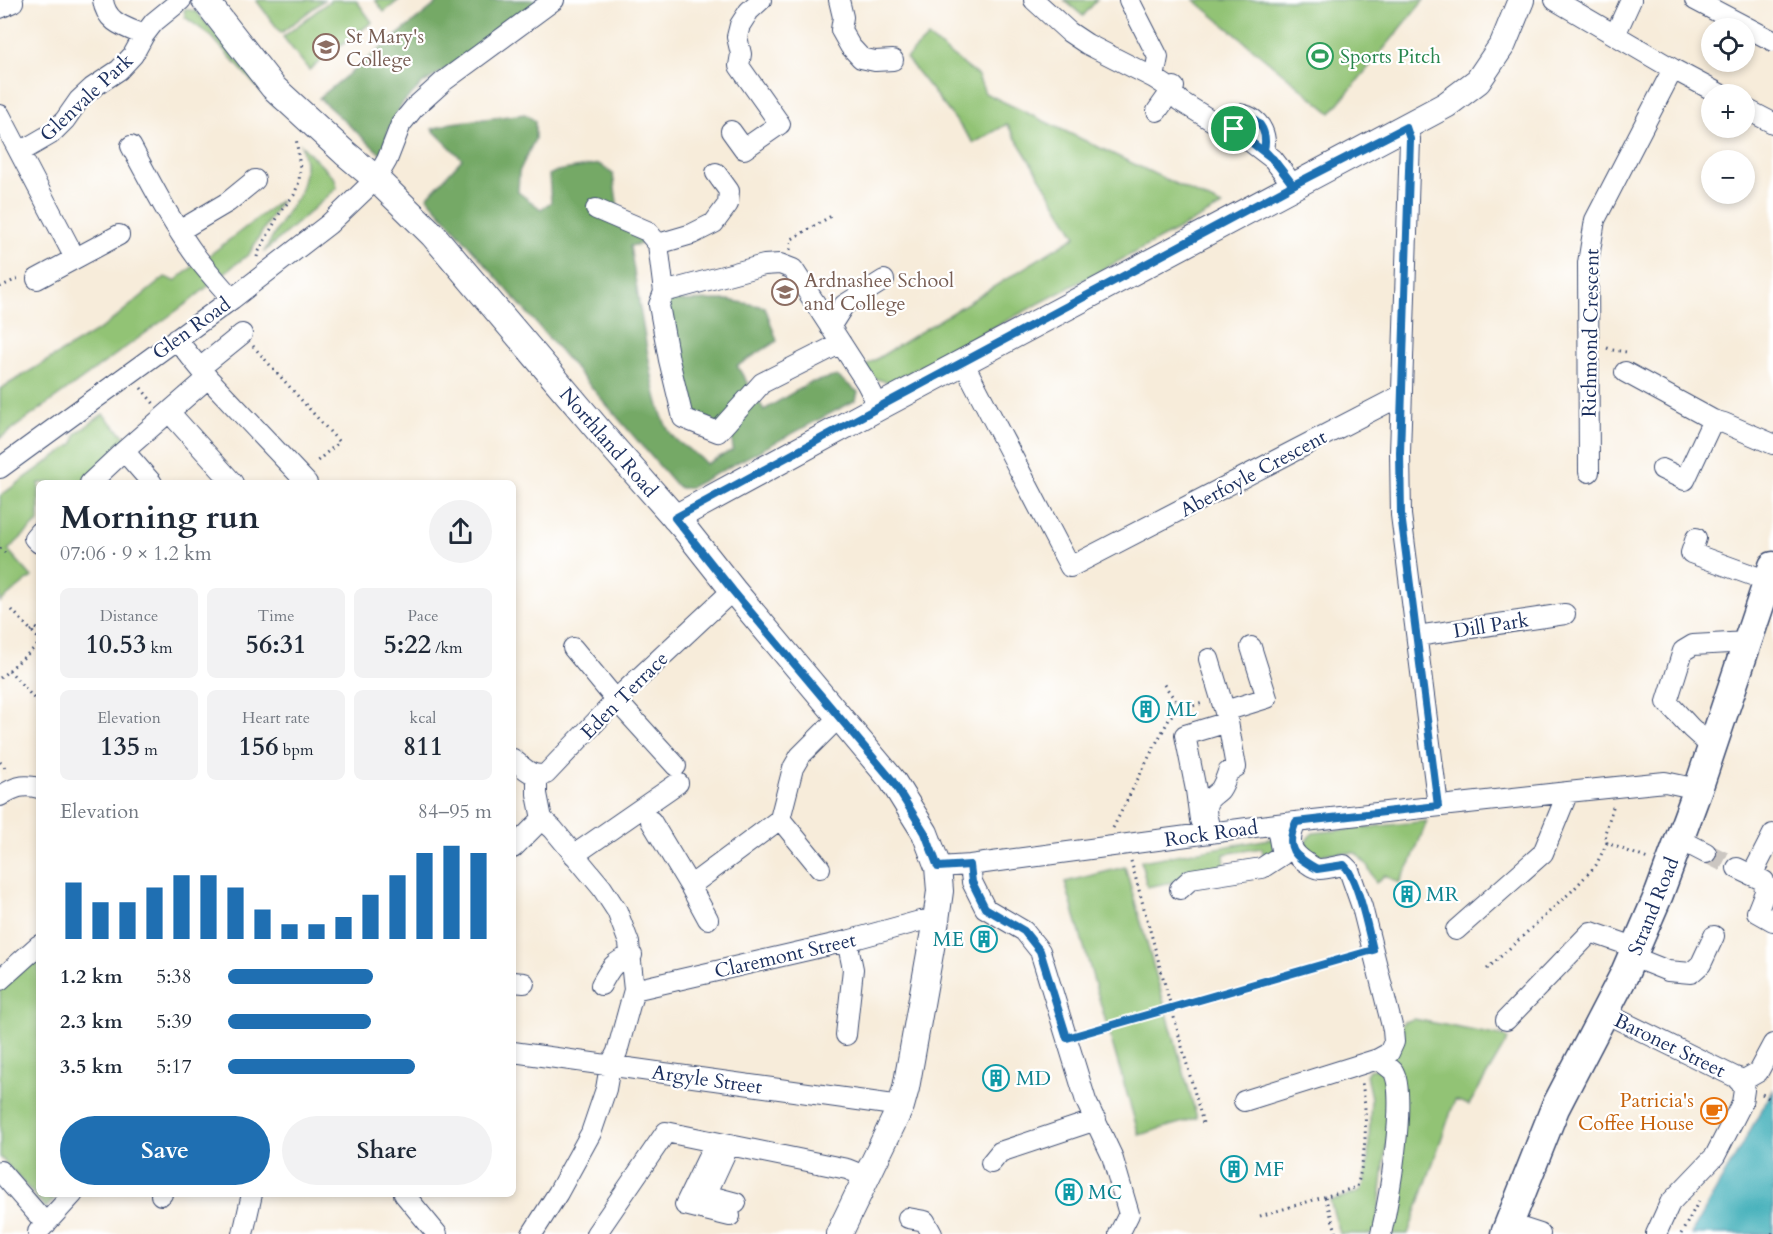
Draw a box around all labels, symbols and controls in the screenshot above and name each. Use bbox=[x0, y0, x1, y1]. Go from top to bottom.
map controls bbox=[1701, 18, 1755, 204]
button: locate bbox=[1701, 18, 1755, 72]
place label: St Mary's College bbox=[346, 23, 424, 73]
school or university icon: St Mary's College bbox=[311, 32, 341, 62]
sports icon: Sports Pitch bbox=[1305, 41, 1335, 71]
place label: Sports Pitch bbox=[1340, 43, 1441, 70]
street label: Glenvale Park bbox=[34, 47, 139, 148]
button: + bbox=[1701, 84, 1755, 138]
pin bbox=[1208, 103, 1259, 154]
icon: arrive bbox=[1217, 112, 1250, 145]
button: − bbox=[1701, 150, 1755, 204]
street label: Richmond Crescent bbox=[1576, 248, 1605, 418]
place label: Ardnashee School and College bbox=[804, 267, 954, 317]
school or university icon: Ardnashee School and College bbox=[770, 277, 800, 307]
street label: Glen Road bbox=[147, 291, 236, 366]
street label: Northland Road bbox=[553, 382, 664, 503]
street label: Aberfoyle Crescent bbox=[1175, 423, 1332, 524]
text: Morning run bbox=[60, 495, 260, 540]
button: share bbox=[429, 500, 492, 563]
text: 07:06 · 9 × 1.2 km bbox=[60, 540, 212, 567]
text: Distance bbox=[100, 605, 158, 627]
text: Time bbox=[257, 605, 295, 627]
text: Pace bbox=[408, 605, 438, 627]
street label: Dill Park bbox=[1451, 606, 1531, 645]
text: 10.53 bbox=[85, 627, 146, 662]
text: 56:31 bbox=[246, 627, 306, 662]
text: 5:22 bbox=[383, 627, 431, 662]
text: km bbox=[146, 637, 173, 659]
text: /km bbox=[431, 637, 463, 659]
street label: Eden Terrace bbox=[575, 646, 674, 745]
building icon: ML bbox=[1131, 694, 1161, 724]
place label: ML bbox=[1166, 696, 1198, 723]
text: Elevation bbox=[97, 707, 161, 729]
text: Heart rate bbox=[242, 707, 310, 729]
text: kcal bbox=[410, 707, 436, 729]
text: 135 bbox=[100, 729, 140, 764]
text: 156 bbox=[239, 729, 279, 764]
text: 811 bbox=[403, 729, 443, 764]
text: m bbox=[140, 739, 158, 761]
text: bpm bbox=[279, 739, 313, 761]
text: Elevation bbox=[60, 798, 139, 825]
text: 84–95 m bbox=[418, 798, 492, 825]
street label: Rock Road bbox=[1163, 814, 1260, 853]
street label: Strand Road bbox=[1622, 853, 1686, 959]
building icon: MR bbox=[1392, 879, 1422, 909]
place label: MR bbox=[1426, 881, 1459, 908]
building icon: ME bbox=[969, 924, 999, 954]
street label: Claremont Street bbox=[712, 926, 859, 985]
place label: ME bbox=[933, 926, 964, 953]
text: 1.2 km bbox=[60, 963, 123, 990]
text: 5:38 bbox=[156, 963, 192, 990]
street label: Baronet Street bbox=[1610, 1007, 1731, 1084]
text: 2.3 km bbox=[60, 1008, 123, 1035]
text: 5:39 bbox=[156, 1008, 192, 1035]
text: 3.5 km bbox=[60, 1053, 123, 1080]
text: 5:17 bbox=[156, 1053, 192, 1080]
street label: Argyle Street bbox=[650, 1058, 764, 1101]
building icon: MD bbox=[981, 1063, 1011, 1093]
place label: MD bbox=[1016, 1065, 1051, 1092]
place label: Patricia's Coffee House bbox=[1578, 1087, 1694, 1137]
cafe icon: Patricia's Coffee House bbox=[1699, 1096, 1729, 1126]
button: Save bbox=[60, 1116, 270, 1185]
button: Share bbox=[282, 1116, 492, 1185]
building icon: MF bbox=[1219, 1154, 1249, 1184]
place label: MF bbox=[1254, 1156, 1284, 1183]
building icon: MC bbox=[1054, 1177, 1084, 1207]
place label: MC bbox=[1088, 1179, 1122, 1206]

